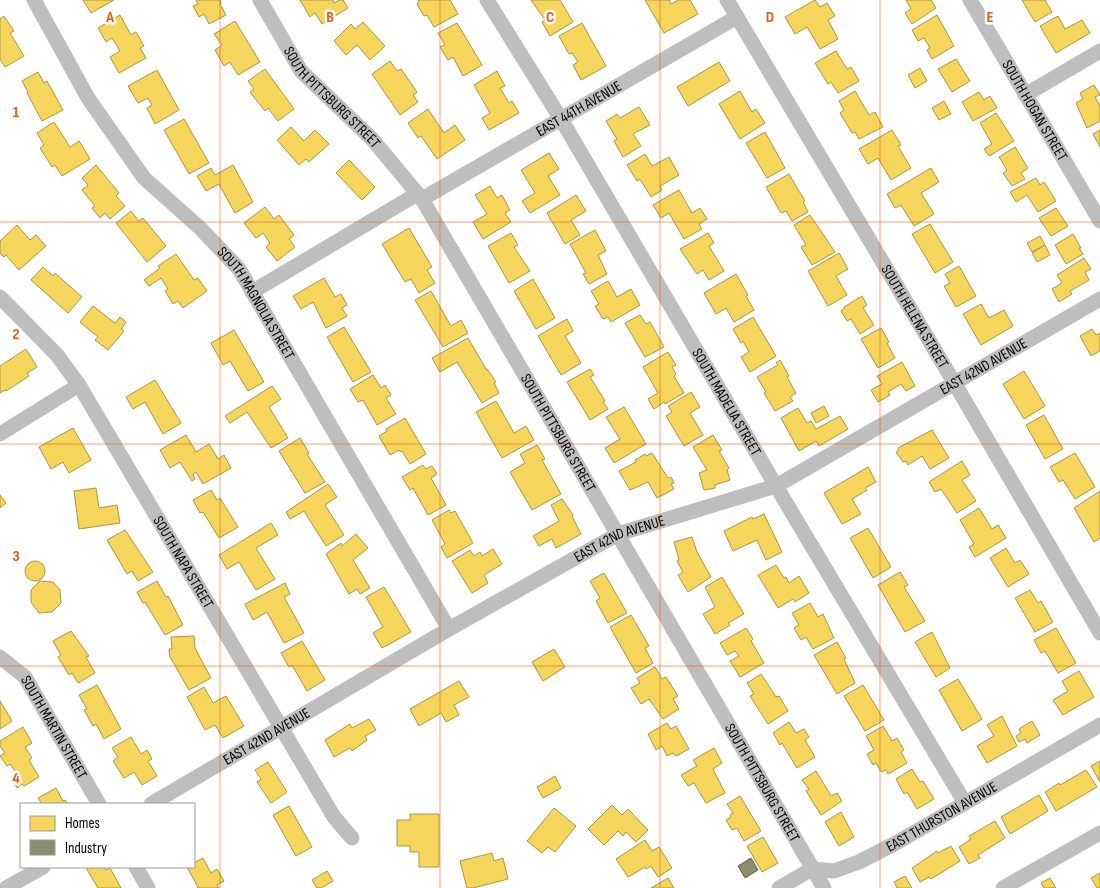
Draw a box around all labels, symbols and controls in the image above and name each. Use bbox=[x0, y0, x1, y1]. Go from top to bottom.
text: A bbox=[105, 8, 114, 27]
text: B bbox=[326, 8, 334, 27]
text: C bbox=[546, 8, 554, 27]
text: D bbox=[766, 8, 774, 27]
text: E bbox=[987, 8, 994, 27]
street label: SOUTH PITTSBURG STREET bbox=[279, 43, 384, 152]
street label: SOUTH HOGAN STREET bbox=[997, 57, 1072, 165]
street label: EAST 44TH AVENUE bbox=[533, 77, 625, 141]
text: 1 bbox=[13, 103, 20, 122]
street label: SOUTH MAGNOLIA STREET bbox=[213, 243, 299, 363]
street label: SOUTH HELENA STREET bbox=[876, 261, 953, 372]
text: 2 bbox=[12, 325, 20, 344]
street label: EAST 42ND AVENUE bbox=[937, 334, 1031, 399]
street label: SOUTH MADELIA STREET bbox=[687, 345, 765, 459]
street label: SOUTH PITTSBURG STREET bbox=[516, 370, 600, 496]
street label: EAST 42ND AVENUE bbox=[571, 511, 667, 567]
street label: SOUTH NAPA STREET bbox=[148, 513, 218, 612]
text: 3 bbox=[12, 547, 20, 566]
street label: SOUTH MARTIN STREET bbox=[16, 672, 91, 782]
street label: EAST 42ND AVENUE bbox=[220, 704, 314, 769]
street label: SOUTH PITTSBURG STREET bbox=[720, 720, 804, 845]
text: 4 bbox=[12, 769, 20, 788]
street label: EAST THURSTON AVENUE bbox=[883, 777, 1001, 856]
legend bbox=[20, 803, 195, 868]
text: Homes bbox=[65, 814, 100, 833]
text: Industry bbox=[65, 839, 107, 858]

